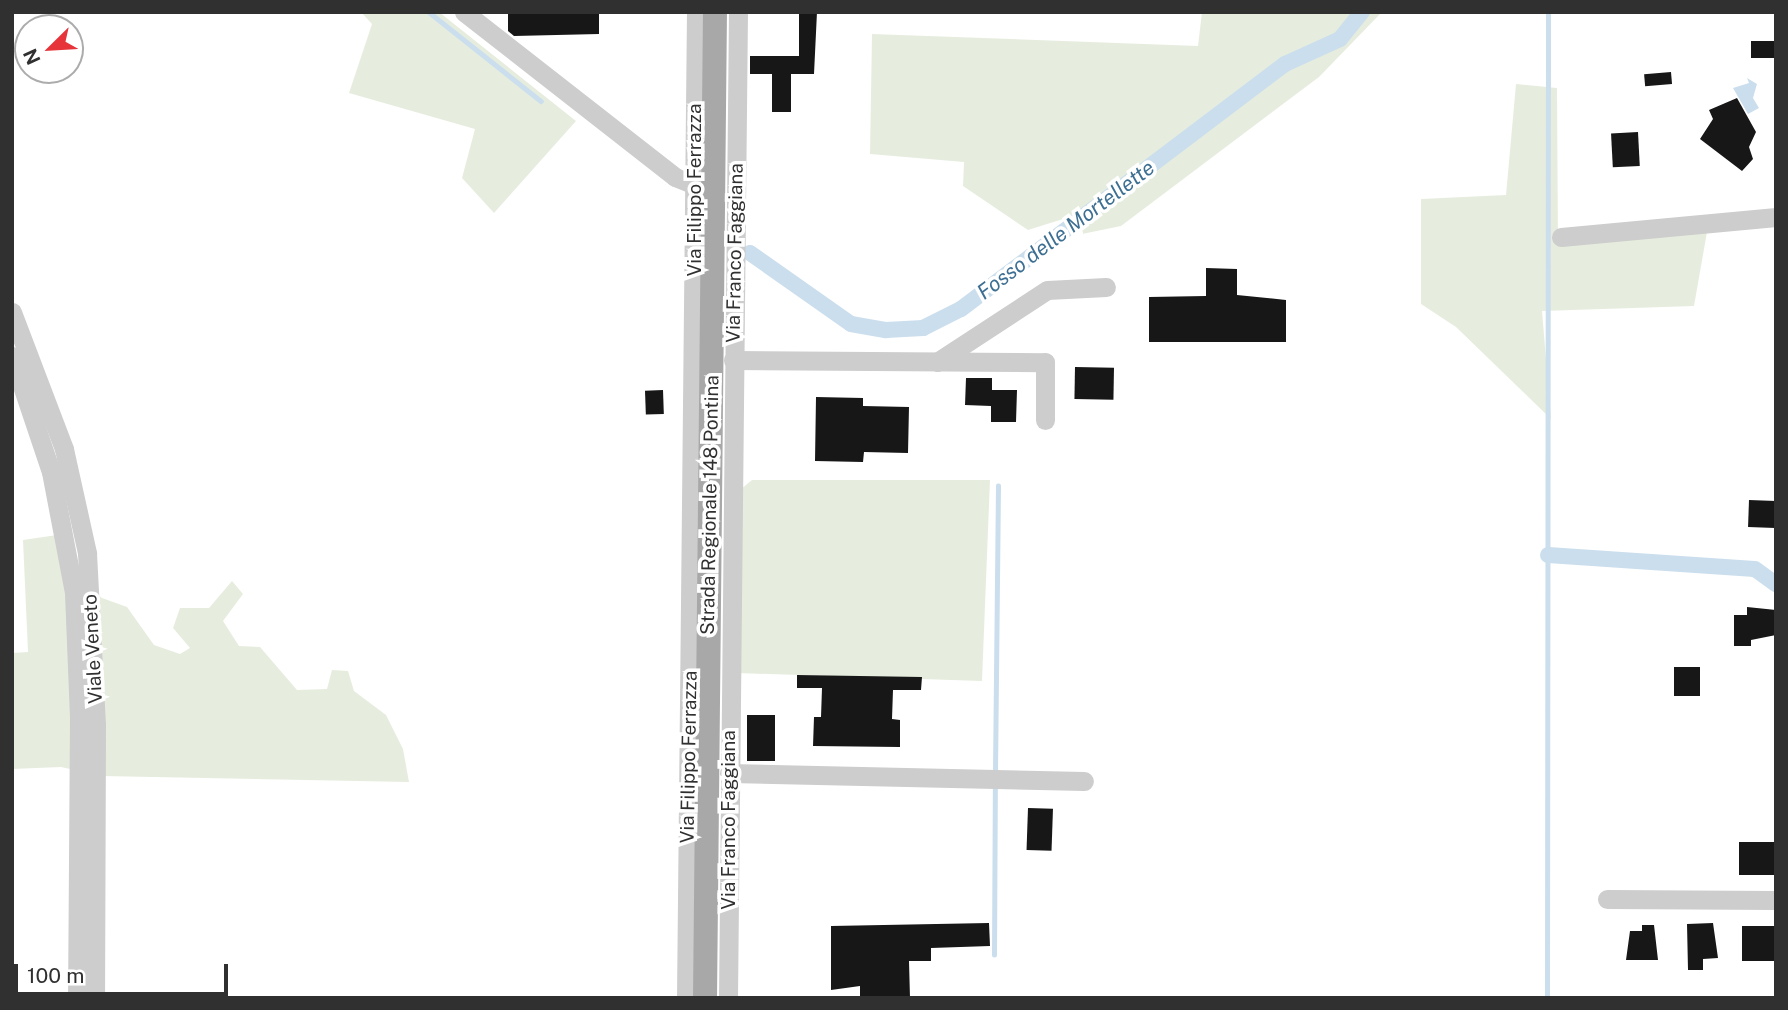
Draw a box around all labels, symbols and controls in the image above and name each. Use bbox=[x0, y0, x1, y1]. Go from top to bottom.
north arrow bbox=[14, 14, 84, 84]
text: N bbox=[19, 45, 45, 68]
street label: Via Filippo Ferrazza bbox=[684, 103, 706, 277]
water label: Fosso delle Mortellette bbox=[972, 155, 1160, 305]
street label: Via Franco Faggiana bbox=[722, 163, 748, 343]
street label: Strada Regionale 148 Pontina bbox=[696, 375, 724, 635]
street label: Viale Veneto bbox=[79, 593, 107, 705]
street label: Via Filippo Ferrazza bbox=[676, 670, 702, 844]
street label: Via Franco Faggiana bbox=[718, 730, 740, 910]
scale bar bbox=[18, 950, 231, 994]
text: 100 m bbox=[27, 963, 84, 988]

